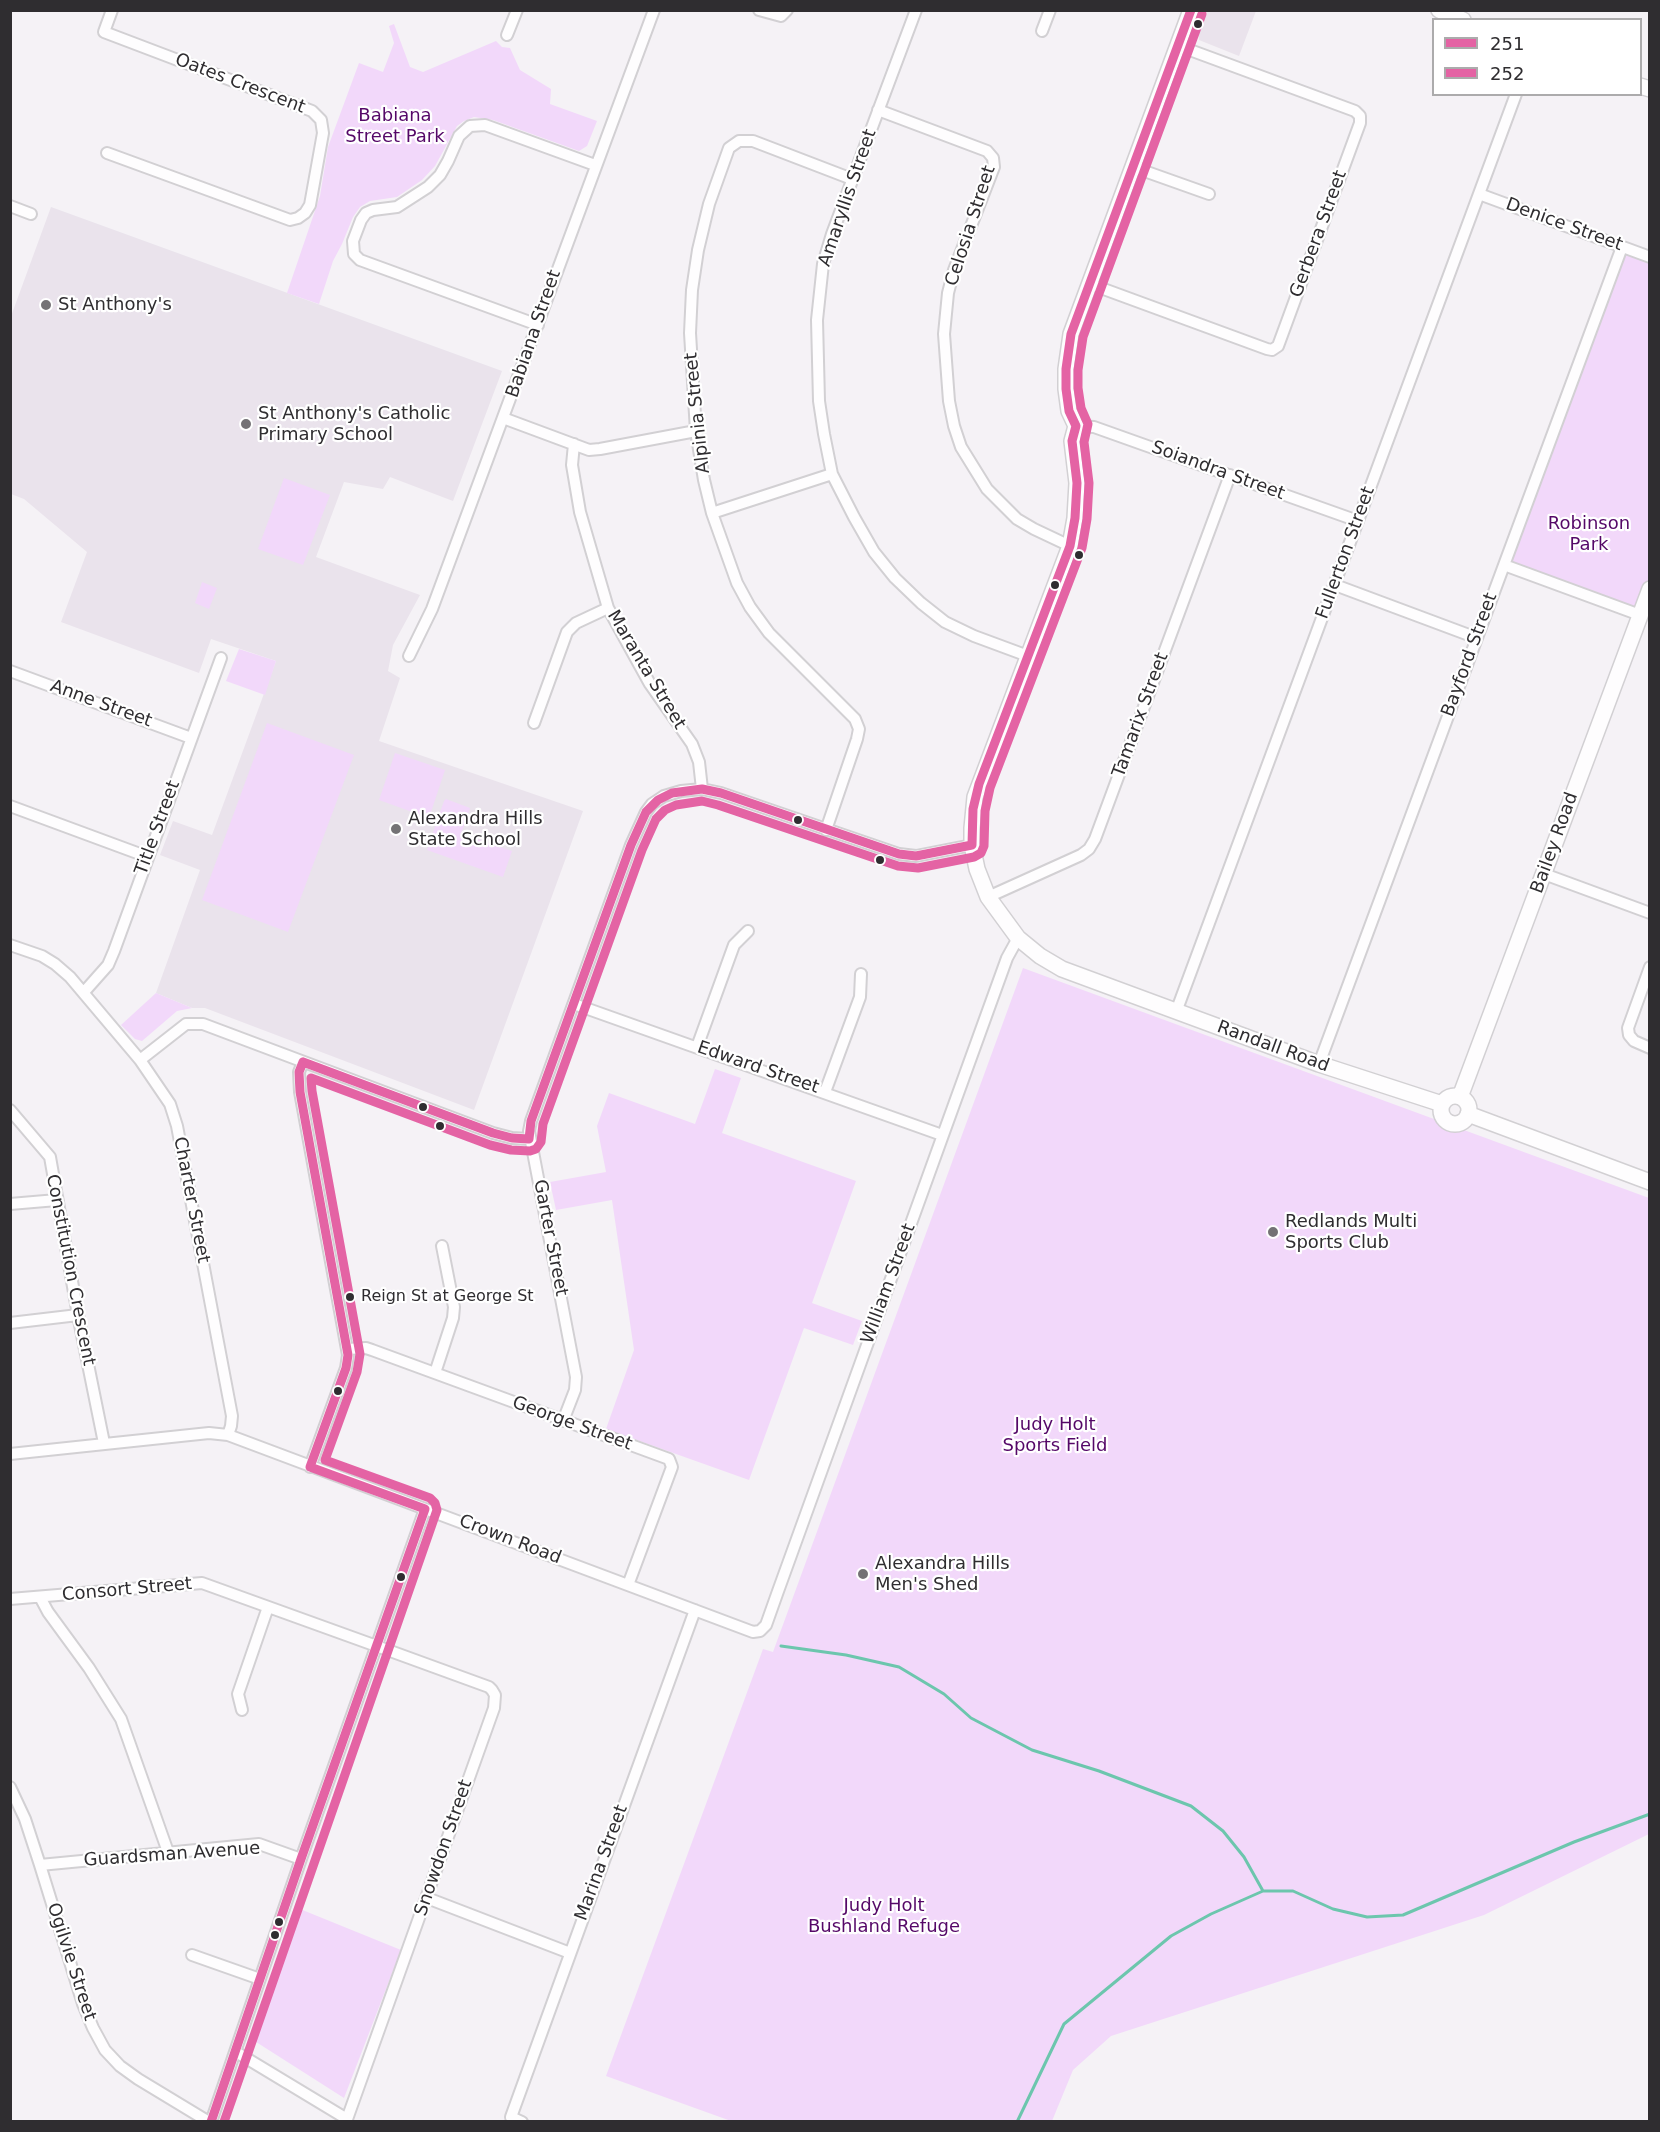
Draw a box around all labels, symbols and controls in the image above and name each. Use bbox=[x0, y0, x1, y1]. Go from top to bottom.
unlabelled marker bbox=[1192, 18, 1204, 30]
legend bbox=[1432, 18, 1642, 96]
text: 251 bbox=[1490, 33, 1524, 54]
street label: Oates Crescent bbox=[172, 49, 308, 119]
text: 252 bbox=[1490, 63, 1524, 84]
park label: Babiana Street Park bbox=[345, 105, 445, 148]
street label: Amaryllis Street bbox=[814, 127, 882, 269]
street label: Celosia Street bbox=[941, 163, 1001, 289]
street label: Gerbera Street bbox=[1286, 167, 1352, 301]
street label: Denice Street bbox=[1503, 194, 1625, 256]
street label: Babiana Street bbox=[502, 267, 566, 401]
place label: St Anthony's bbox=[58, 294, 172, 316]
marker: St Anthony's bbox=[39, 298, 53, 312]
street label: Alpinia Street bbox=[681, 351, 715, 475]
place label: St Anthony's Catholic Primary School bbox=[258, 403, 450, 446]
marker: St Anthony's Catholic Primary School bbox=[239, 417, 253, 431]
street label: Soiandra Street bbox=[1148, 437, 1288, 505]
street label: Fullerton Street bbox=[1312, 484, 1380, 622]
park label: Robinson Park bbox=[1548, 513, 1630, 556]
unlabelled marker bbox=[1073, 549, 1085, 561]
unlabelled marker bbox=[1049, 579, 1061, 591]
street label: Bayford Street bbox=[1438, 590, 1502, 720]
street label: Maranta Street bbox=[602, 607, 690, 733]
street label: Tamarix Street bbox=[1108, 650, 1174, 780]
street label: Anne Street bbox=[47, 676, 155, 732]
street label: Title Street bbox=[131, 778, 185, 878]
street label: Bailey Road bbox=[1527, 790, 1583, 896]
place label: Alexandra Hills State School bbox=[408, 808, 543, 850]
unlabelled marker bbox=[792, 814, 804, 826]
marker: Alexandra Hills State School bbox=[389, 822, 403, 836]
unlabelled marker bbox=[874, 854, 886, 866]
street label: Randall Road bbox=[1214, 1017, 1332, 1077]
street label: Edward Street bbox=[694, 1037, 822, 1099]
unlabelled marker bbox=[417, 1101, 429, 1113]
unlabelled marker bbox=[434, 1120, 446, 1132]
street label: Charter Street bbox=[168, 1135, 214, 1265]
street label: Constitution Crescent bbox=[41, 1172, 99, 1368]
street label: Garter Street bbox=[528, 1178, 572, 1298]
place label: Redlands Multi Sports Club bbox=[1285, 1211, 1417, 1254]
street label: William Street bbox=[857, 1221, 921, 1347]
marker: Redlands Multi Sports Club bbox=[1266, 1225, 1280, 1239]
place label: Reign St at George St bbox=[361, 1287, 534, 1307]
marker: Reign St at George St bbox=[344, 1291, 356, 1303]
unlabelled marker bbox=[332, 1385, 344, 1397]
street label: George Street bbox=[509, 1392, 635, 1456]
park label: Judy Holt Sports Field bbox=[1003, 1414, 1107, 1456]
street label: Crown Road bbox=[456, 1511, 564, 1569]
place label: Alexandra Hills Men's Shed bbox=[875, 1553, 1010, 1596]
marker: Alexandra Hills Men's Shed bbox=[856, 1567, 870, 1581]
unlabelled marker bbox=[395, 1571, 407, 1583]
street label: Consort Street bbox=[61, 1574, 193, 1606]
street label: Snowdon Street bbox=[411, 1777, 477, 1919]
street label: Marina Street bbox=[571, 1802, 633, 1924]
street label: Guardsman Avenue bbox=[83, 1838, 261, 1872]
park label: Judy Holt Bushland Refuge bbox=[808, 1895, 960, 1938]
street label: Ogilvie Street bbox=[42, 1900, 100, 2024]
unlabelled marker bbox=[273, 1916, 285, 1928]
unlabelled marker bbox=[269, 1929, 281, 1941]

